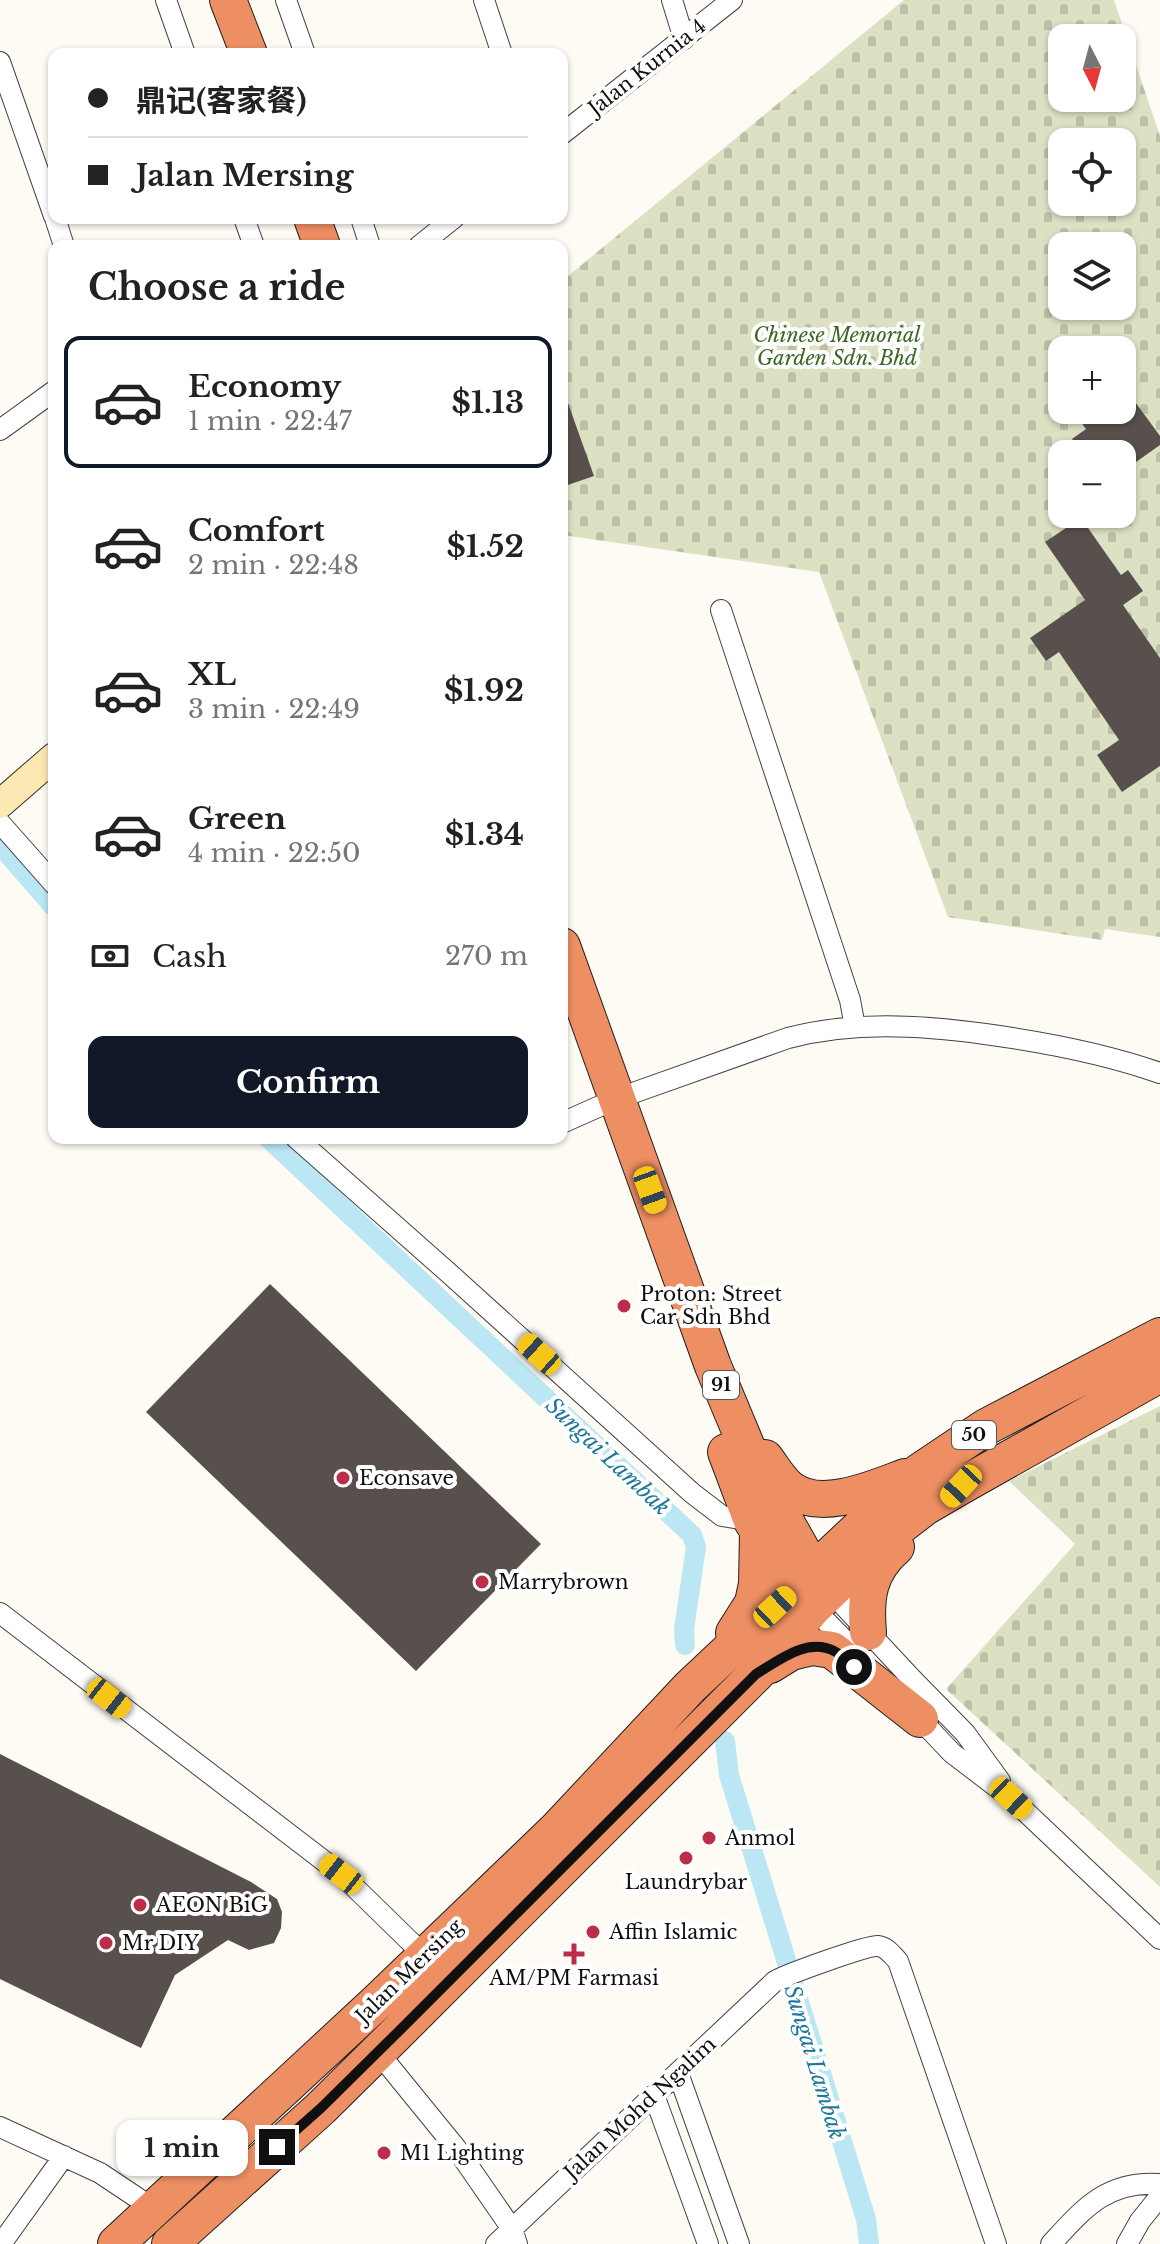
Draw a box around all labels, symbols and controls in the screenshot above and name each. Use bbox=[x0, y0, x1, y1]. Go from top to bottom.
street label: Jalan Kurnia 4 bbox=[581, 14, 711, 122]
north arrow bbox=[1048, 24, 1136, 112]
map controls bbox=[1048, 24, 1136, 528]
text: 鼎记(客家餐) bbox=[136, 82, 307, 119]
button: locate bbox=[1048, 128, 1136, 216]
text: Jalan Mersing bbox=[136, 157, 353, 194]
button: layers bbox=[1048, 232, 1136, 320]
text: Choose a ride bbox=[88, 265, 345, 310]
park label: Chinese Memorial Garden Sdn. Bhd bbox=[753, 323, 921, 370]
button: + bbox=[1048, 336, 1136, 424]
icon: car bbox=[92, 366, 164, 438]
text: Economy bbox=[188, 368, 341, 405]
text: $1.13 bbox=[452, 384, 524, 421]
text: 1 min · 22:47 bbox=[188, 405, 352, 437]
button: − bbox=[1048, 440, 1136, 528]
icon: car bbox=[92, 510, 164, 582]
text: Comfort bbox=[188, 512, 325, 549]
text: $1.52 bbox=[446, 528, 524, 565]
text: 2 min · 22:48 bbox=[188, 549, 359, 581]
icon: car bbox=[92, 654, 164, 726]
text: XL bbox=[188, 656, 236, 693]
text: $1.92 bbox=[444, 672, 524, 709]
text: 3 min · 22:49 bbox=[188, 693, 360, 725]
icon: car bbox=[92, 798, 164, 870]
text: Green bbox=[188, 800, 286, 837]
text: $1.34 bbox=[445, 816, 524, 853]
text: 4 min · 22:50 bbox=[188, 837, 360, 869]
icon: cash bbox=[88, 934, 132, 978]
text: Cash bbox=[152, 938, 227, 975]
text: 270 m bbox=[445, 940, 528, 972]
button: Confirm bbox=[88, 1036, 528, 1128]
car bbox=[631, 1163, 669, 1217]
place label: Proton: Street Car Sdn Bhd bbox=[640, 1282, 783, 1329]
marker: Proton: Street Car Sdn Bhd bbox=[615, 1297, 633, 1315]
car bbox=[513, 1329, 565, 1379]
road number: 91 bbox=[703, 1371, 739, 1399]
water label: Sungai Lambak bbox=[540, 1392, 675, 1521]
road number: 50 bbox=[952, 1421, 996, 1449]
car bbox=[936, 1460, 986, 1512]
place label: Econsave bbox=[359, 1466, 454, 1490]
marker: Econsave bbox=[334, 1469, 352, 1487]
place label: Marrybrown bbox=[498, 1570, 629, 1594]
marker: Marrybrown bbox=[473, 1573, 491, 1591]
car bbox=[749, 1582, 801, 1632]
route start bbox=[836, 1649, 872, 1685]
car bbox=[83, 1674, 135, 1722]
car bbox=[985, 1773, 1037, 1823]
place label: Anmol bbox=[724, 1826, 795, 1850]
marker: Anmol bbox=[700, 1829, 718, 1847]
marker: Laundrybar bbox=[677, 1849, 695, 1867]
car bbox=[315, 1850, 367, 1898]
place label: Laundrybar bbox=[625, 1870, 748, 1894]
place label: AEON BiG bbox=[155, 1893, 268, 1917]
marker: AEON BiG bbox=[131, 1896, 149, 1914]
street label: Jalan Mersing bbox=[348, 1913, 468, 2030]
place label: Affin Islamic bbox=[608, 1920, 738, 1944]
marker: Affin Islamic bbox=[584, 1923, 602, 1941]
place label: Mr DIY bbox=[122, 1931, 199, 1955]
marker: Mr DIY bbox=[97, 1934, 115, 1952]
marker: AM/PM Farmasi bbox=[565, 1945, 583, 1963]
place label: AM/PM Farmasi bbox=[488, 1966, 659, 1990]
water label: Sungai Lambak bbox=[778, 1982, 851, 2143]
street label: Jalan Mohd Ngalim bbox=[557, 2031, 721, 2186]
callout: 1 min bbox=[117, 2119, 249, 2175]
route end bbox=[259, 2129, 295, 2165]
text: 1 min bbox=[144, 2132, 220, 2164]
place label: M1 Lighting bbox=[400, 2141, 525, 2165]
marker: M1 Lighting bbox=[375, 2144, 393, 2162]

